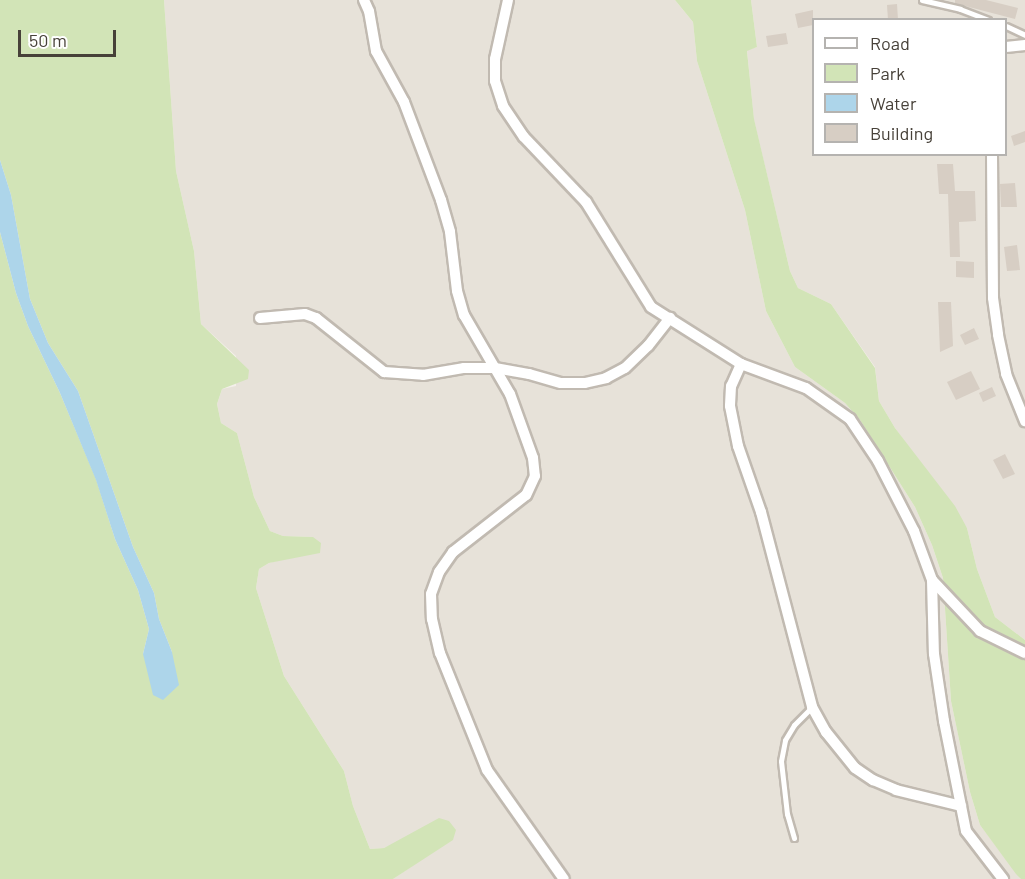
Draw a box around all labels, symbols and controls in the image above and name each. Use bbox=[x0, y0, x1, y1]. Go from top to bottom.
scale bar bbox=[21, 18, 118, 56]
legend bbox=[812, 18, 1007, 156]
text: 50 m bbox=[29, 29, 67, 51]
text: Road bbox=[870, 32, 910, 54]
text: Park bbox=[870, 62, 905, 84]
text: Water bbox=[870, 92, 917, 114]
text: Building bbox=[870, 122, 933, 144]

